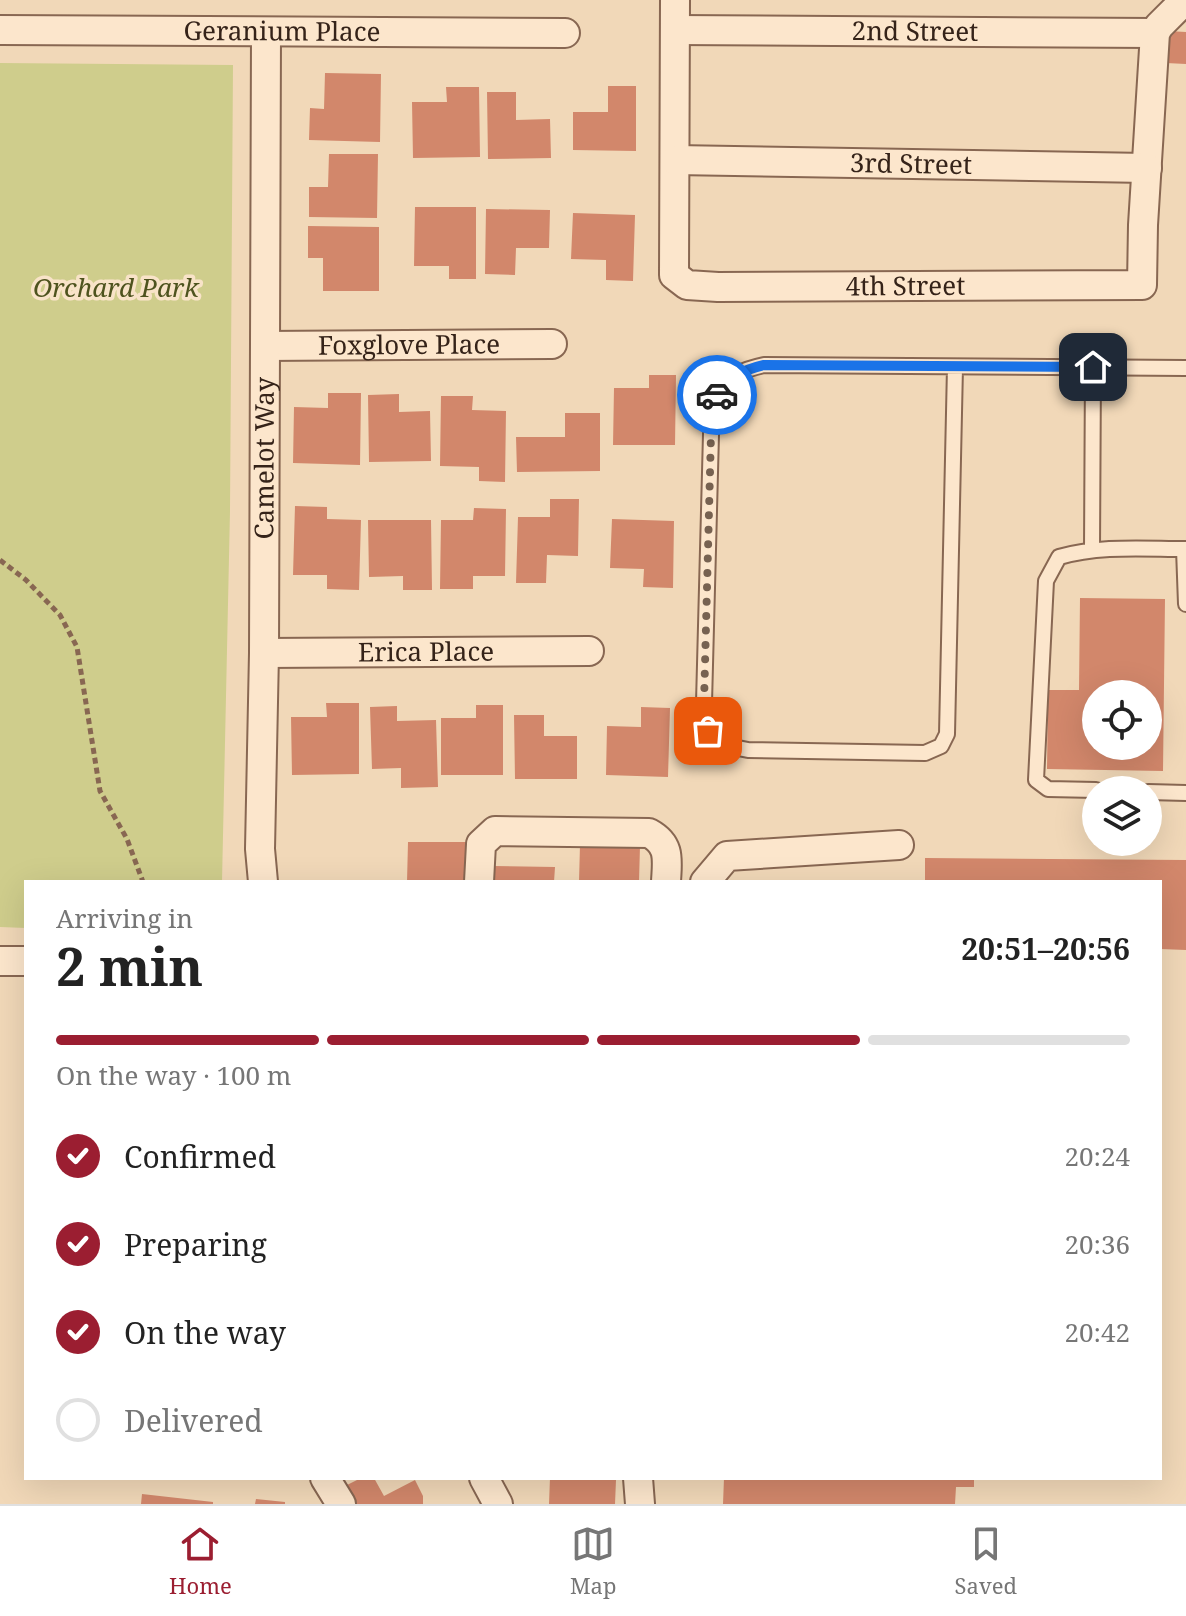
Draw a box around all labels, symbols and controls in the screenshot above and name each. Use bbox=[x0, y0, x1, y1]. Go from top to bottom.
street label: Geranium Place bbox=[183, 12, 381, 49]
street label: 2nd Street bbox=[852, 12, 978, 49]
street label: 3rd Street bbox=[850, 144, 972, 182]
street label: 4th Street bbox=[846, 267, 965, 303]
park label: Orchard Park bbox=[33, 269, 200, 305]
street label: Foxglove Place bbox=[318, 325, 500, 363]
pin bbox=[1059, 333, 1127, 401]
icon: home bbox=[1071, 345, 1115, 389]
courier bbox=[677, 355, 757, 435]
icon: car bbox=[695, 373, 739, 417]
street label: Camelot Way bbox=[245, 377, 282, 539]
street label: Erica Place bbox=[358, 633, 494, 669]
map controls bbox=[1082, 680, 1162, 856]
button: locate bbox=[1082, 680, 1162, 760]
pin bbox=[674, 697, 742, 765]
icon: bag bbox=[686, 709, 730, 753]
button: layers bbox=[1082, 776, 1162, 856]
text: Arriving in bbox=[56, 900, 193, 936]
text: 20:51–20:56 bbox=[961, 928, 1130, 969]
text: 2 min bbox=[56, 930, 203, 1001]
text: On the way · 100 m bbox=[56, 1057, 291, 1093]
icon: check bbox=[56, 1134, 100, 1178]
text: Confirmed bbox=[124, 1136, 276, 1177]
text: 20:24 bbox=[1064, 1138, 1130, 1174]
icon: check bbox=[56, 1222, 100, 1266]
text: Preparing bbox=[124, 1224, 267, 1265]
text: 20:36 bbox=[1064, 1226, 1130, 1262]
icon: check bbox=[56, 1310, 100, 1354]
text: On the way bbox=[124, 1312, 286, 1353]
text: 20:42 bbox=[1064, 1314, 1130, 1350]
text: Delivered bbox=[124, 1400, 263, 1441]
tab: Home bbox=[169, 1522, 232, 1600]
tab: Map bbox=[570, 1522, 616, 1600]
tab: Saved bbox=[955, 1522, 1017, 1600]

